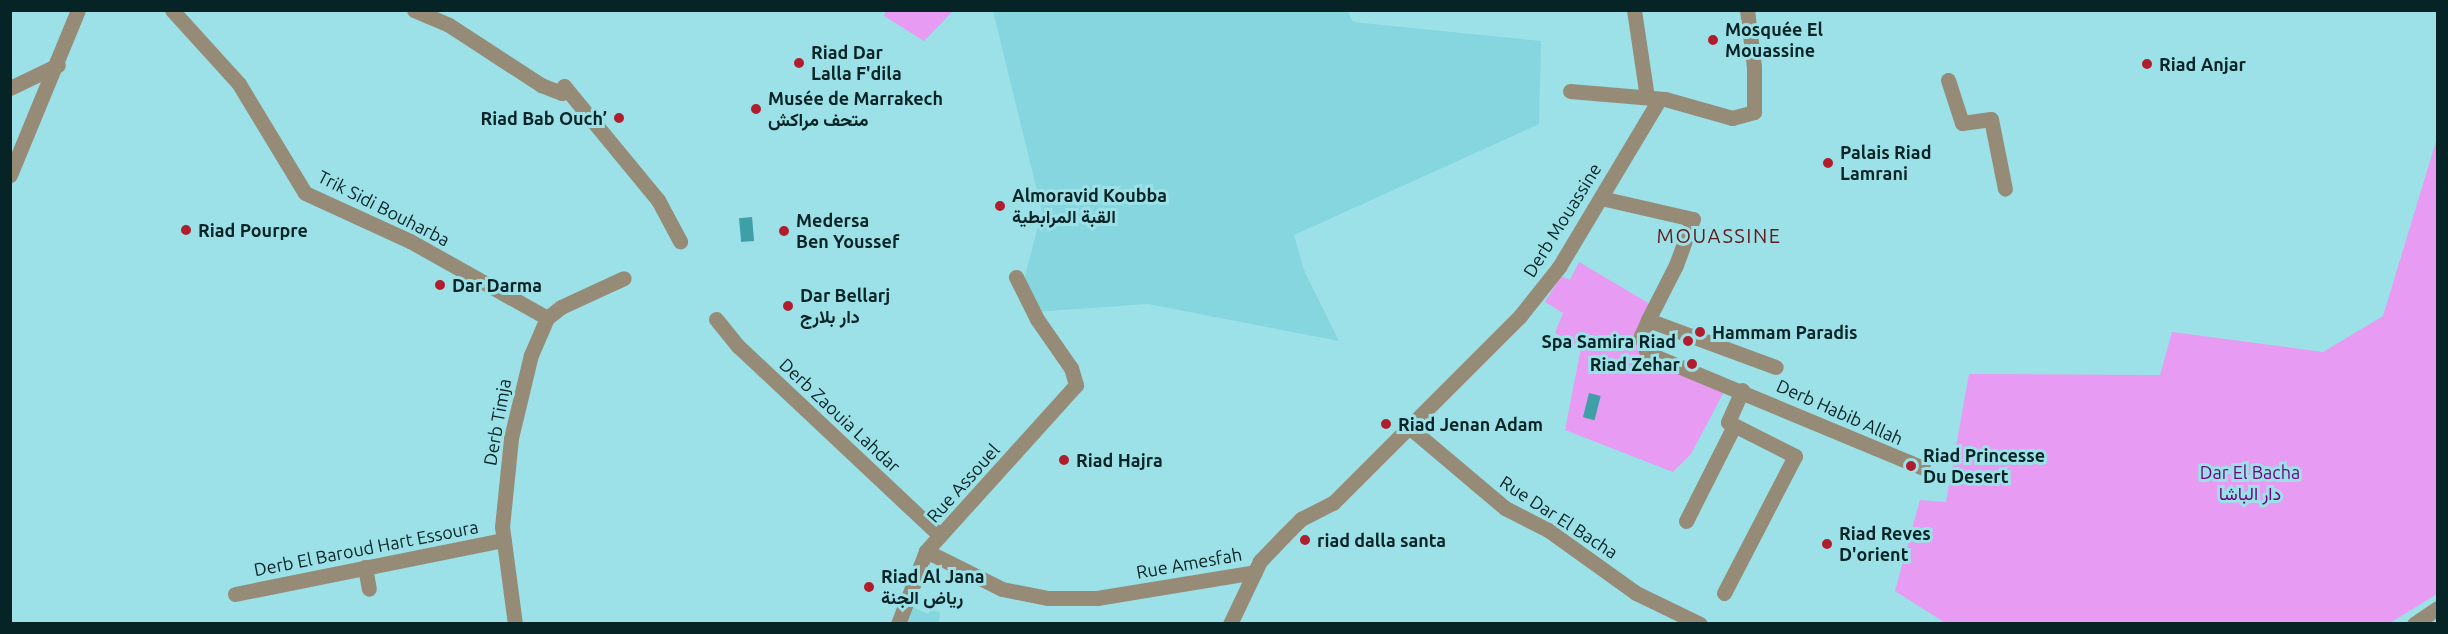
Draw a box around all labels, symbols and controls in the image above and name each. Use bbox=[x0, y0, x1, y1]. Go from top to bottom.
place label: Mosquée El Mouassine bbox=[1725, 19, 1823, 62]
marker: Mosquée El Mouassine bbox=[1706, 33, 1720, 47]
place label: Riad Dar Lalla F'dila bbox=[811, 42, 902, 84]
place label: Riad Anjar bbox=[2159, 53, 2246, 75]
marker: Riad Dar Lalla F'dila bbox=[792, 56, 806, 70]
marker: Riad Anjar bbox=[2140, 57, 2154, 71]
place label: Musée de Marrakech متحف مراكش bbox=[768, 88, 943, 130]
marker: Musée de Marrakech متحف مراكش bbox=[749, 102, 763, 116]
place label: Riad Bab Ouch’ bbox=[481, 107, 607, 129]
marker: Riad Bab Ouch’ bbox=[612, 111, 626, 125]
place label: Palais Riad Lamrani bbox=[1840, 142, 1931, 184]
marker: Palais Riad Lamrani bbox=[1821, 156, 1835, 170]
street label: Derb Mouassine bbox=[1518, 159, 1606, 281]
street label: Trik Sidi Bouharba bbox=[314, 165, 454, 251]
place label: Almoravid Koubba القبة المرابطية bbox=[1012, 185, 1167, 228]
marker: Almoravid Koubba القبة المرابطية bbox=[993, 199, 1007, 213]
place label: Medersa Ben Youssef bbox=[796, 210, 899, 252]
place label: Riad Pourpre bbox=[198, 219, 308, 241]
marker: Riad Pourpre bbox=[179, 223, 193, 237]
district label: MOUASSINE bbox=[1657, 223, 1781, 247]
marker: Medersa Ben Youssef bbox=[777, 224, 791, 238]
place label: Dar Darma bbox=[452, 274, 542, 296]
marker: Dar Darma bbox=[433, 278, 447, 292]
place label: Dar Bellarj دار بلارج bbox=[800, 285, 890, 328]
marker: Dar Bellarj دار بلارج bbox=[781, 299, 795, 313]
place label: Hammam Paradis bbox=[1712, 321, 1858, 343]
marker: Hammam Paradis bbox=[1693, 325, 1707, 339]
place label: Spa Samira Riad bbox=[1542, 330, 1676, 352]
marker: Spa Samira Riad bbox=[1681, 334, 1695, 348]
street label: Derb Zaouia Lahdar bbox=[775, 353, 905, 477]
place label: Riad Zehar bbox=[1590, 353, 1680, 375]
marker: Riad Zehar bbox=[1685, 357, 1699, 371]
street label: Derb Habib Allah bbox=[1773, 374, 1907, 450]
street label: Derb Timja bbox=[479, 377, 515, 467]
place label: Riad Jenan Adam bbox=[1398, 413, 1543, 435]
marker: Riad Jenan Adam bbox=[1379, 417, 1393, 431]
street label: Rue Assouel bbox=[922, 439, 1004, 527]
place label: Riad Princesse Du Desert bbox=[1923, 445, 2045, 488]
place label: Riad Hajra bbox=[1076, 449, 1163, 471]
marker: Riad Hajra bbox=[1057, 453, 1071, 467]
marker: Riad Princesse Du Desert bbox=[1904, 459, 1918, 473]
park label: Dar El Bacha دار الباشا bbox=[2200, 462, 2300, 504]
street label: Rue Dar El Bacha bbox=[1496, 471, 1622, 563]
street label: Derb El Baroud Hart Essoura bbox=[252, 516, 480, 580]
place label: Riad Reves D'orient bbox=[1839, 523, 1931, 566]
place label: riad dalla santa bbox=[1317, 529, 1446, 551]
marker: riad dalla santa bbox=[1298, 533, 1312, 547]
marker: Riad Reves D'orient bbox=[1820, 537, 1834, 551]
street label: Rue Amesfah bbox=[1134, 543, 1244, 583]
place label: Riad Al Jana رياض الجنة bbox=[881, 566, 984, 608]
marker: Riad Al Jana رياض الجنة bbox=[862, 580, 876, 594]

